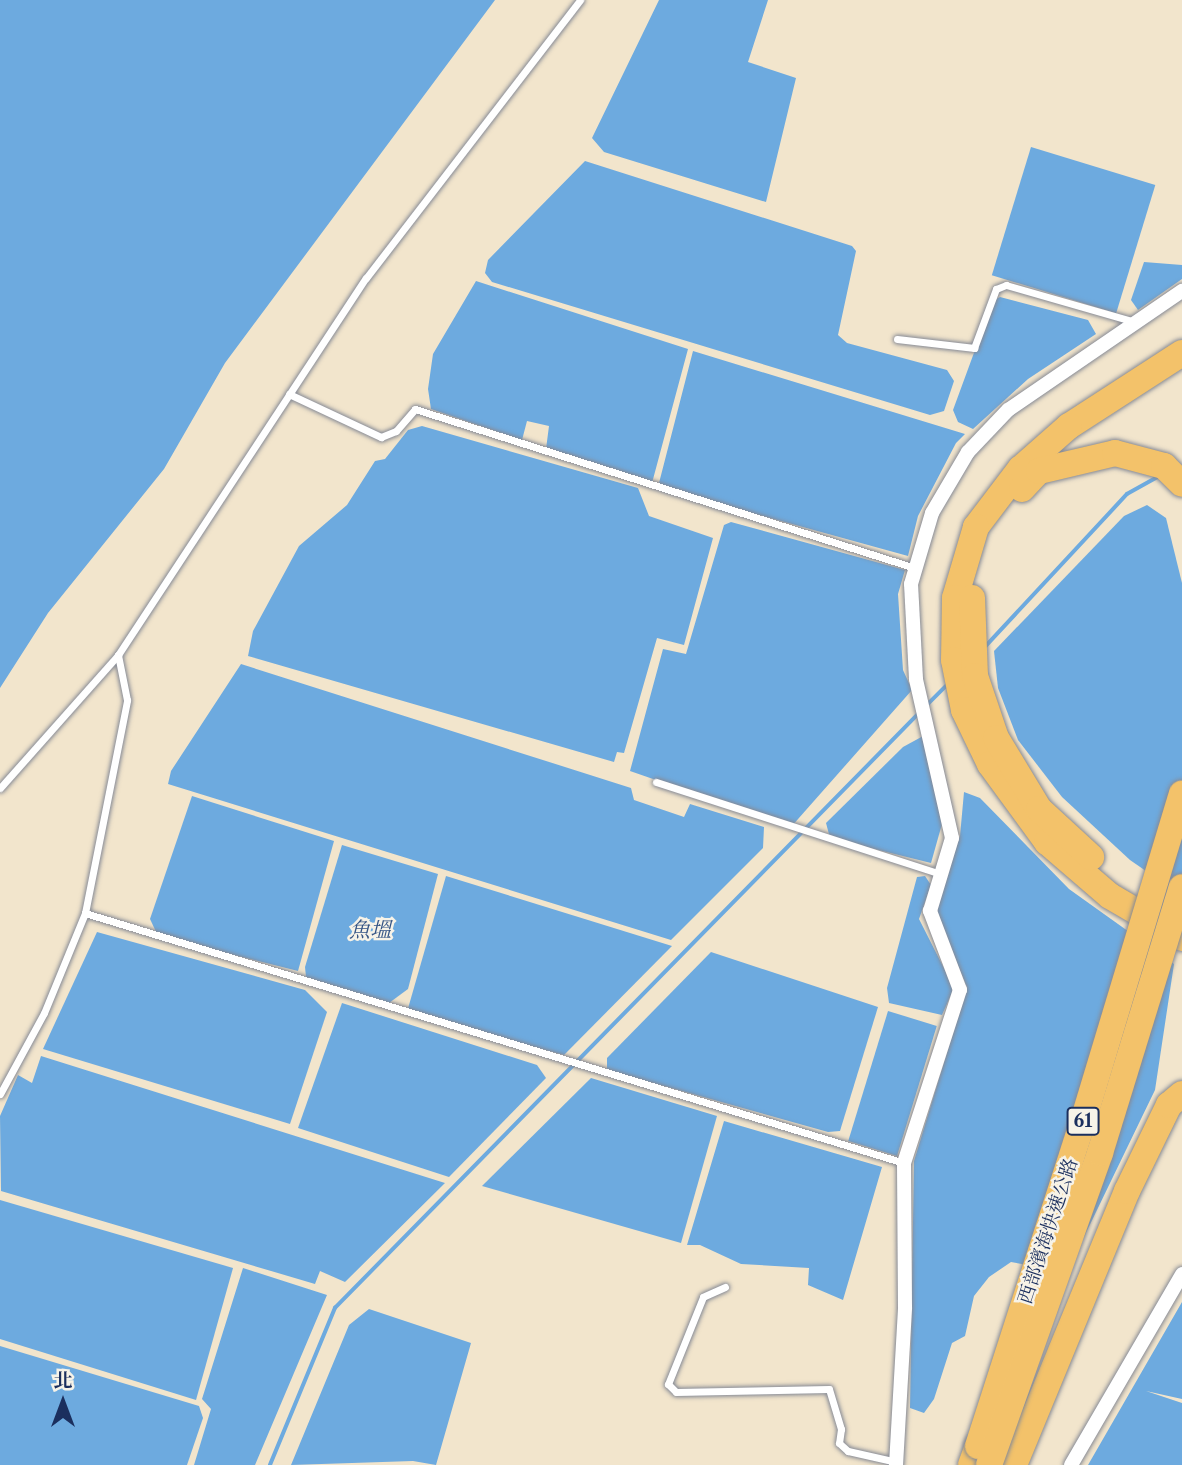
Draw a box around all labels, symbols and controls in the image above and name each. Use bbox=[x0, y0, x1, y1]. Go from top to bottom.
water label: 魚塭 bbox=[349, 917, 391, 943]
road number: 61 bbox=[1066, 1106, 1100, 1136]
street label: 西部濱海快速公路 bbox=[1014, 1155, 1082, 1307]
north arrow bbox=[28, 1367, 98, 1437]
text: 北 bbox=[53, 1369, 73, 1392]

